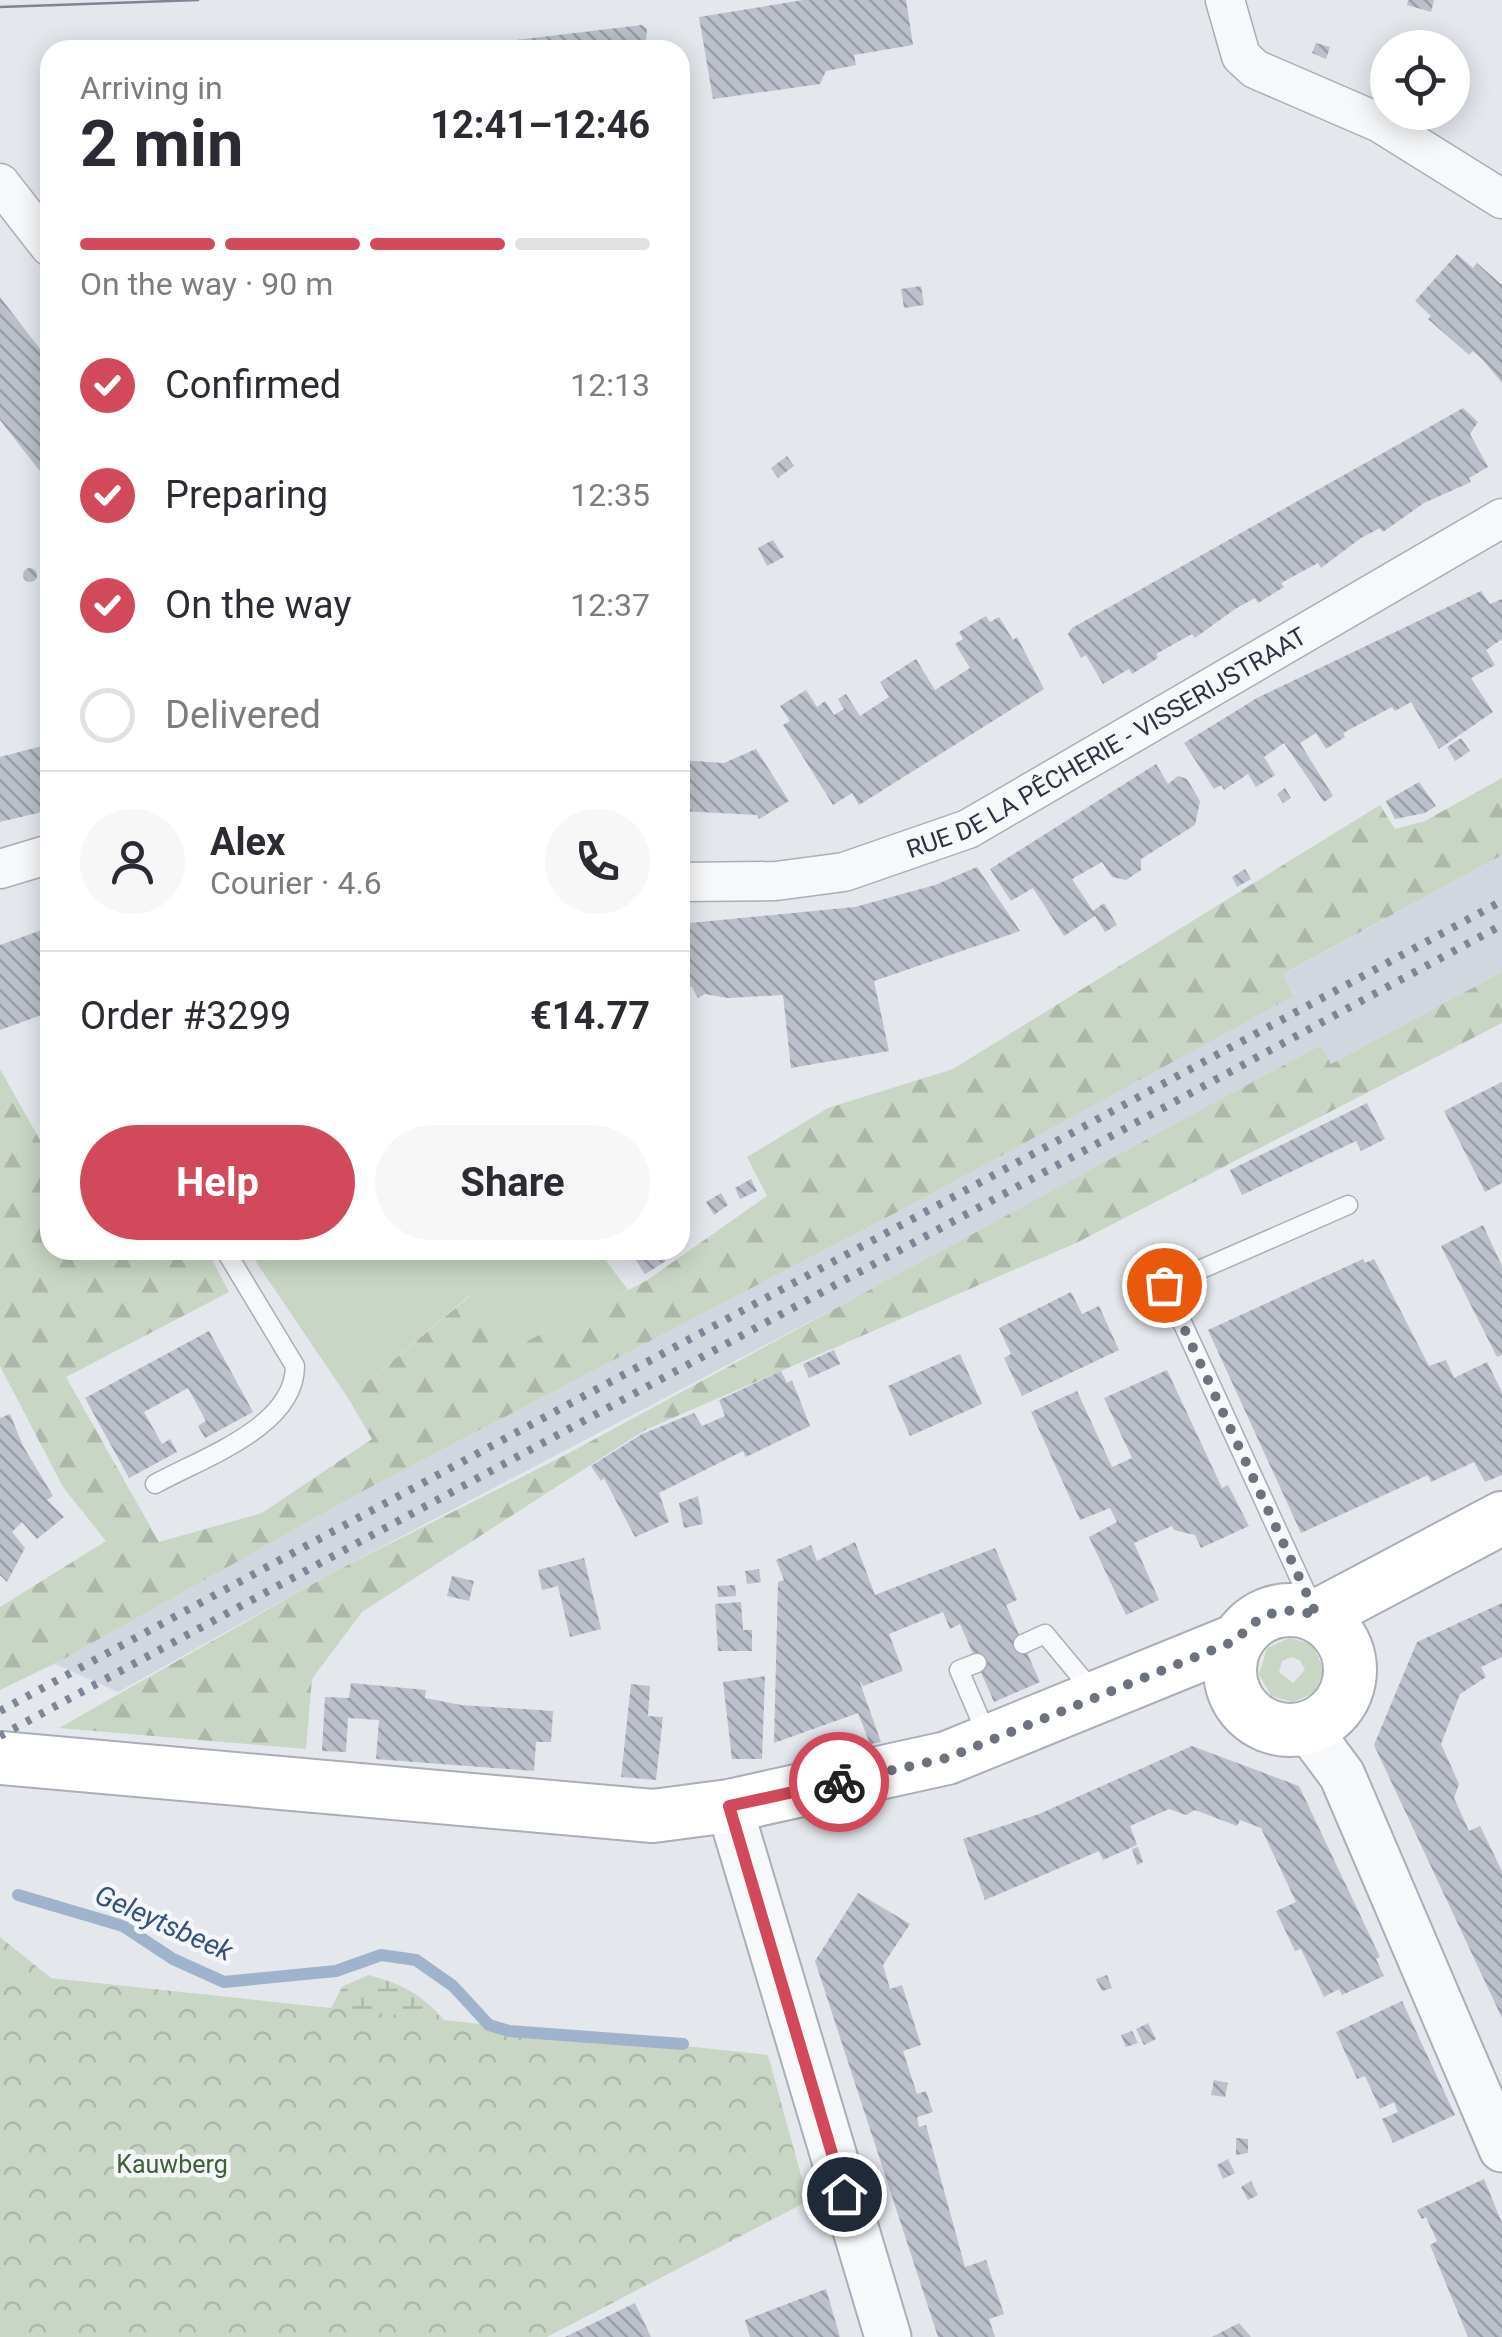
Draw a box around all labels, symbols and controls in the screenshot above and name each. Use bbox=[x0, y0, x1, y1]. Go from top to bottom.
map controls bbox=[1370, 30, 1470, 130]
button: locate bbox=[1370, 30, 1470, 130]
text: Arriving in bbox=[80, 69, 223, 107]
text: 12:41–12:46 bbox=[430, 103, 650, 147]
text: 2 min bbox=[80, 106, 243, 182]
text: On the way · 90 m bbox=[80, 265, 333, 303]
icon: check bbox=[80, 358, 135, 413]
text: Confirmed bbox=[165, 363, 341, 407]
text: 12:13 bbox=[570, 366, 650, 404]
icon: check bbox=[80, 468, 135, 523]
text: Preparing bbox=[165, 473, 328, 517]
text: 12:35 bbox=[570, 476, 650, 514]
icon: check bbox=[80, 578, 135, 633]
text: On the way bbox=[165, 583, 351, 627]
text: 12:37 bbox=[570, 586, 650, 624]
street label: RUE DE LA PÊCHERIE - VISSERIJSTRAAT bbox=[902, 621, 1311, 864]
text: Delivered bbox=[165, 693, 321, 737]
button: person bbox=[80, 809, 185, 914]
button: phone bbox=[545, 809, 650, 914]
text: Alex bbox=[210, 820, 285, 864]
text: Courier · 4.6 bbox=[210, 864, 382, 902]
text: Order #3299 bbox=[80, 994, 291, 1038]
text: €14.77 bbox=[530, 994, 650, 1038]
button: Help bbox=[80, 1125, 355, 1240]
button: Share bbox=[375, 1125, 650, 1240]
pin bbox=[1122, 1243, 1207, 1328]
icon: bag bbox=[1137, 1258, 1192, 1313]
courier bbox=[789, 1732, 889, 1832]
icon: bike bbox=[812, 1755, 867, 1810]
water label: Geleytsbeek bbox=[90, 1878, 239, 1969]
park label: Kauwberg bbox=[116, 2150, 228, 2179]
pin bbox=[802, 2152, 887, 2237]
icon: home bbox=[817, 2167, 872, 2222]

